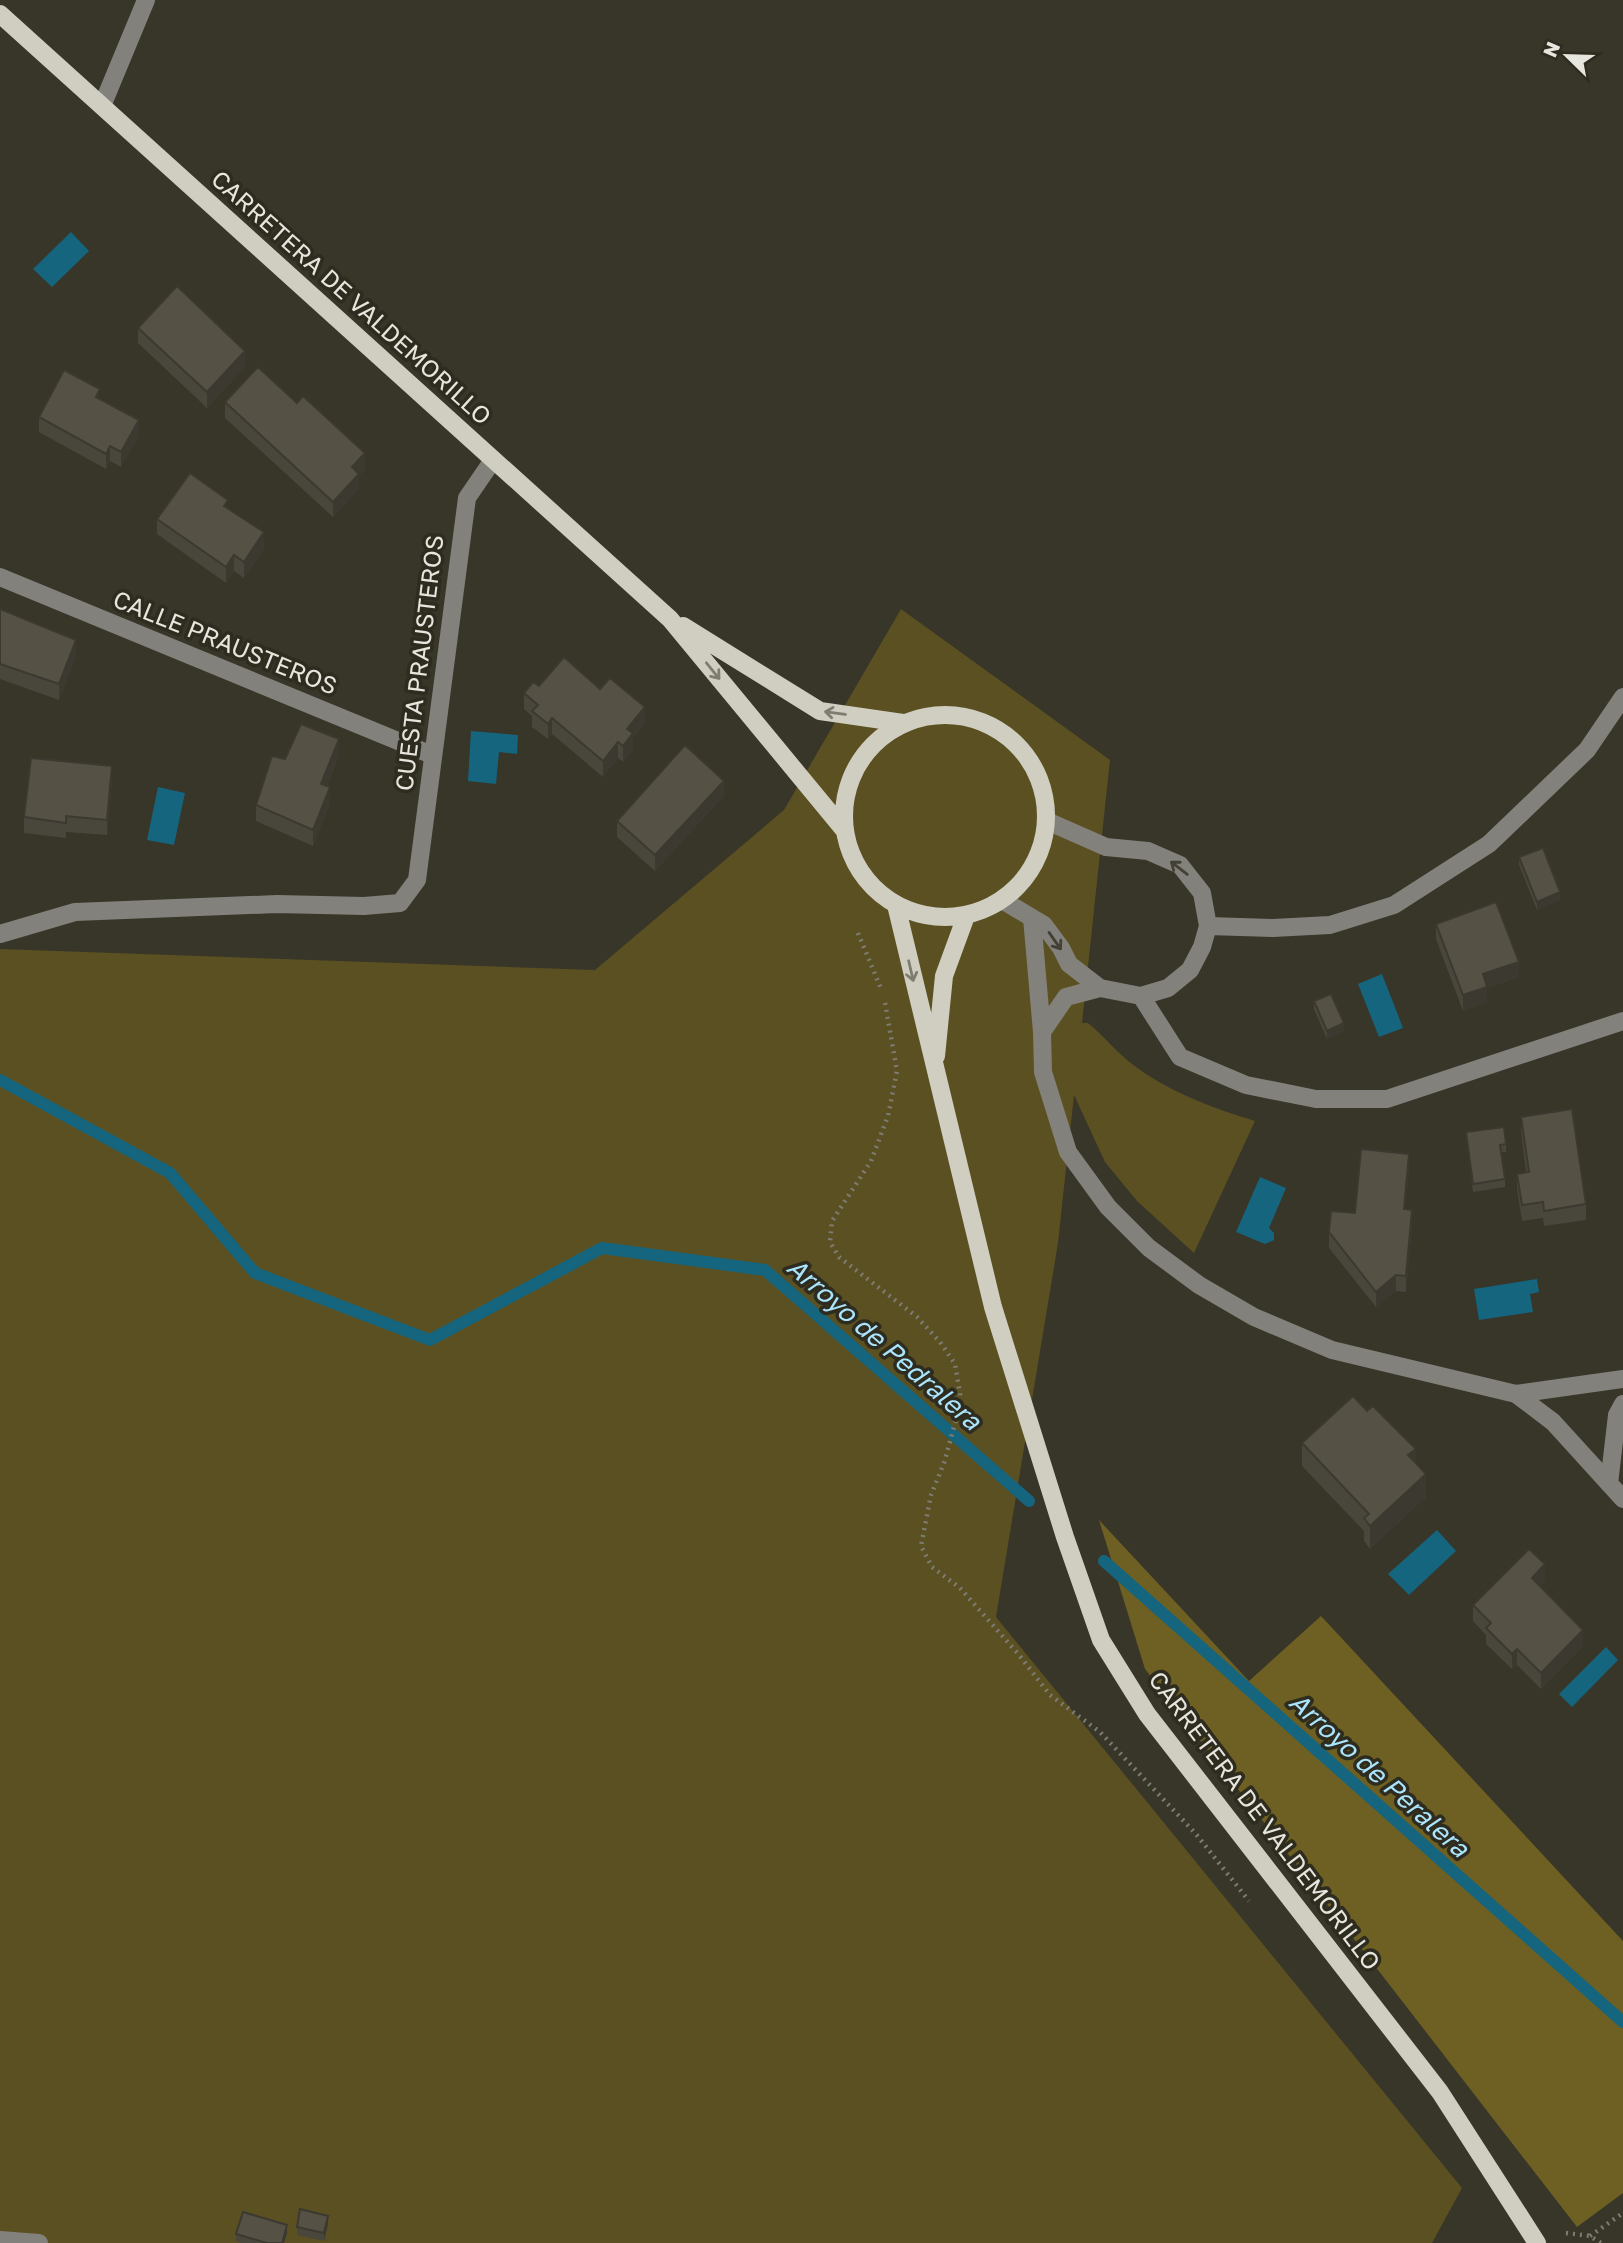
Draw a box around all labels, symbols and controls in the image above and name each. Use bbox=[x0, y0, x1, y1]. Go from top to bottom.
north arrow bbox=[1532, 21, 1602, 91]
text: N bbox=[1537, 38, 1564, 60]
street label: CARRETERA DE VALDEMORILLO bbox=[206, 164, 498, 430]
street label: CUESTA PRAUSTEROS bbox=[388, 533, 449, 792]
street label: CALLE PRAUSTEROS bbox=[109, 583, 342, 700]
one-way arrow bbox=[705, 662, 721, 680]
one-way arrow bbox=[824, 706, 847, 719]
one-way arrow bbox=[1170, 860, 1188, 876]
one-way arrow bbox=[1048, 931, 1063, 950]
one-way arrow bbox=[906, 960, 919, 982]
water label: Arroyo de Pedralera bbox=[781, 1251, 988, 1437]
street label: CARRETERA DE VALDEMORILLO bbox=[1143, 1665, 1387, 1975]
water label: Arroyo de Peralera bbox=[1283, 1686, 1476, 1864]

